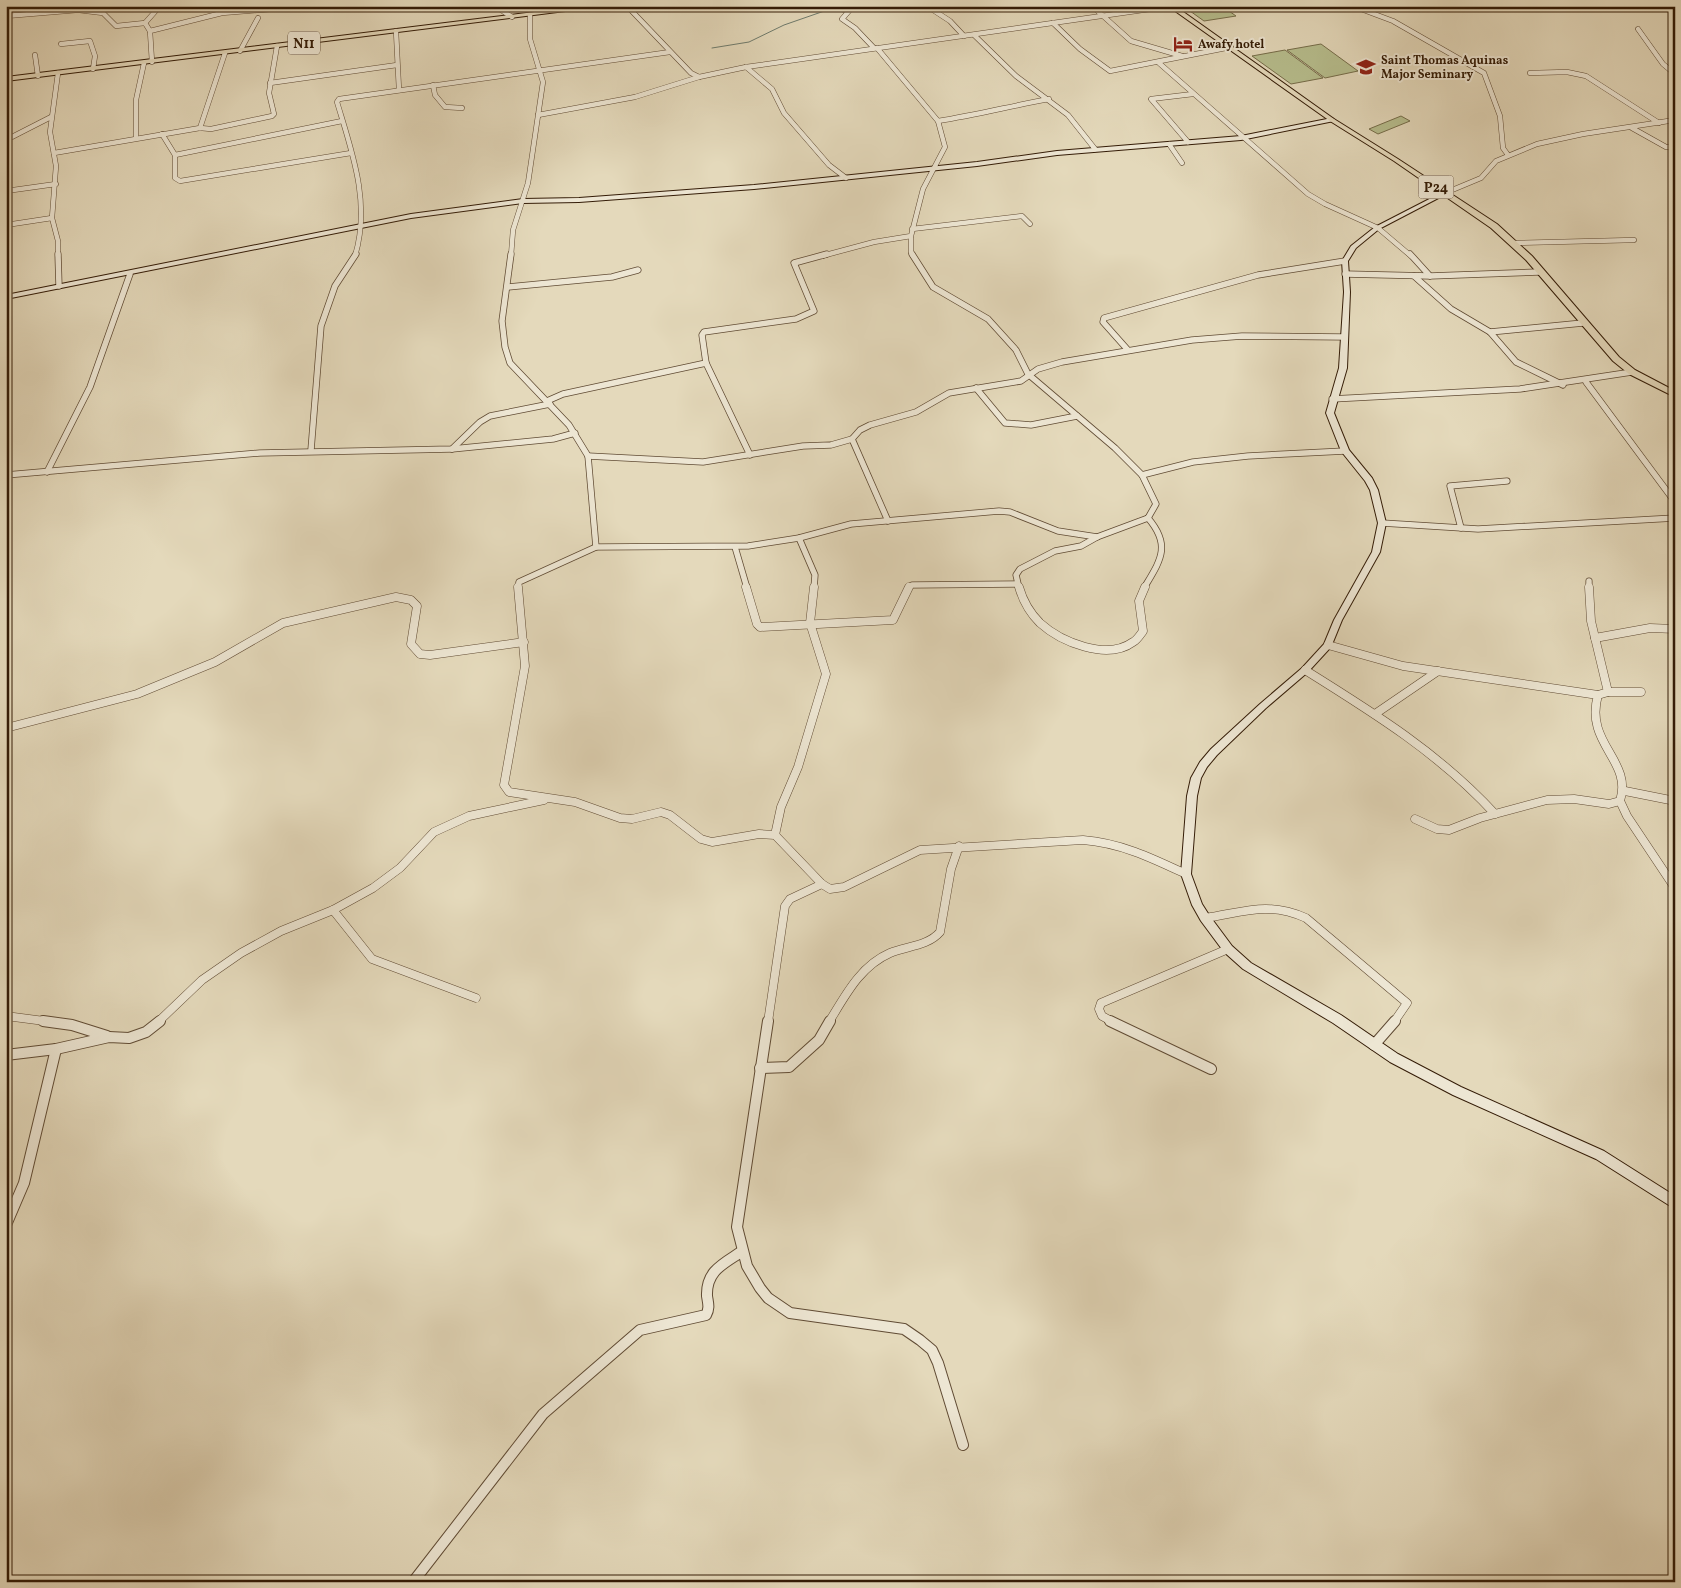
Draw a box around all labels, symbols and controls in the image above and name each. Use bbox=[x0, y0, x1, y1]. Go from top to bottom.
road number: N11 bbox=[288, 32, 320, 54]
hotel icon: Awafy hotel bbox=[1172, 33, 1194, 55]
place label: Awafy hotel bbox=[1198, 37, 1264, 53]
place label: Saint Thomas Aquinas Major Seminary bbox=[1381, 53, 1509, 83]
school or university icon: Saint Thomas Aquinas Major Seminary bbox=[1355, 56, 1377, 78]
road number: P24 bbox=[1418, 176, 1454, 198]

